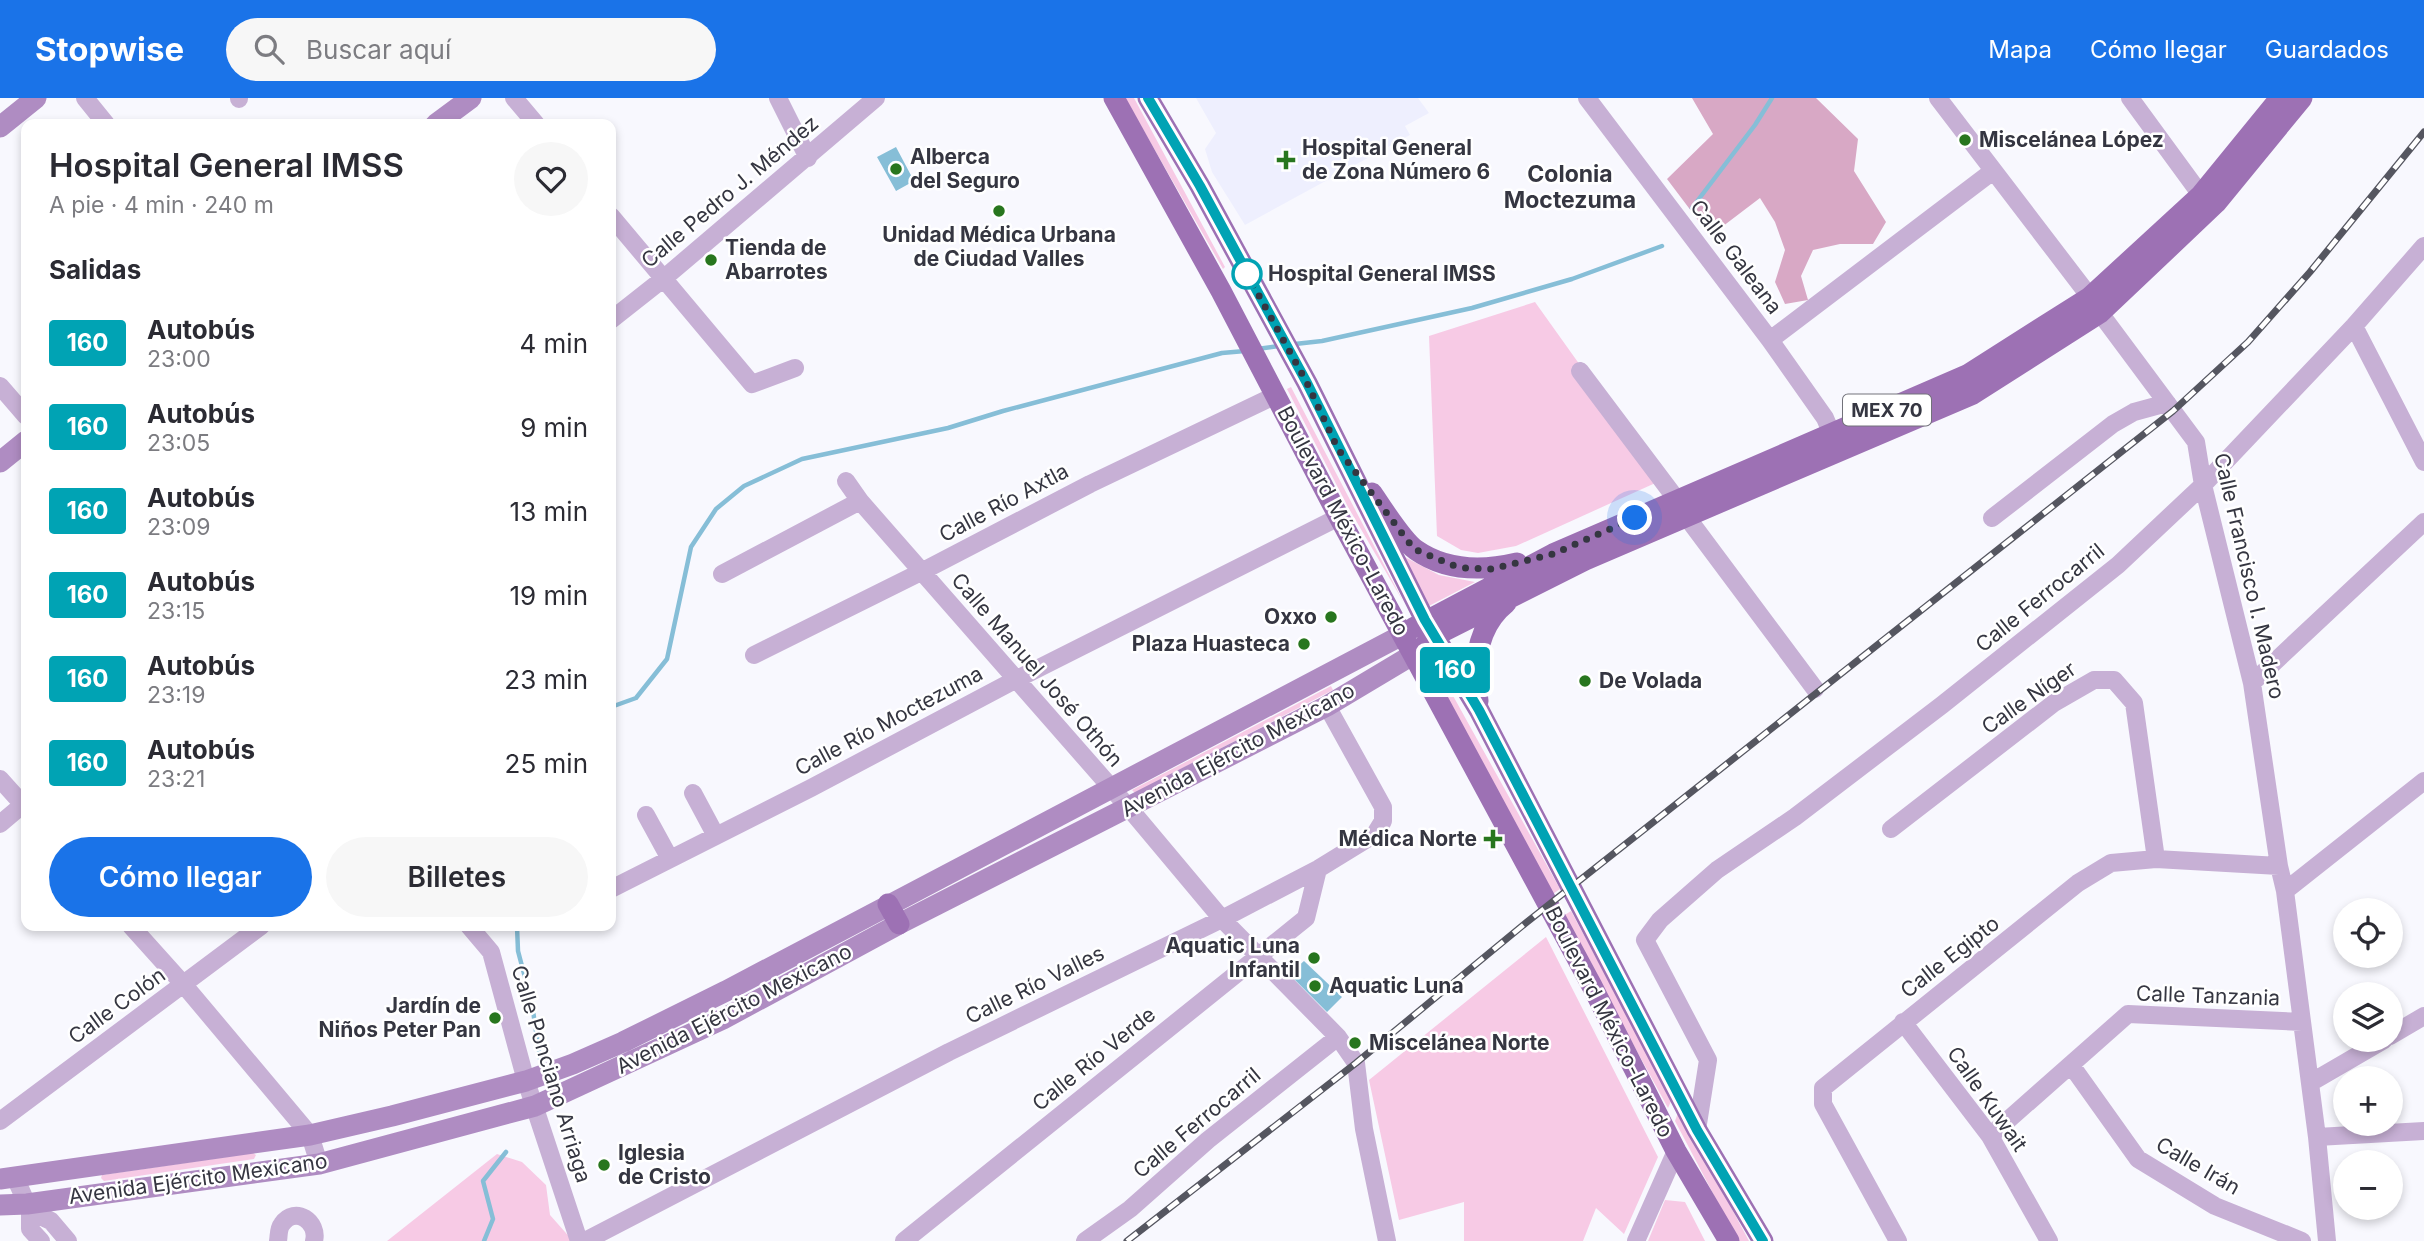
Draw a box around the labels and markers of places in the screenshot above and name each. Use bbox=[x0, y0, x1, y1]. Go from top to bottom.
place label: Miscelánea López bbox=[1979, 127, 2164, 152]
marker: Miscelánea López bbox=[1957, 132, 1973, 148]
place label: Hospital General de Zona Número 6 bbox=[1302, 135, 1490, 184]
place label: Alberca del Seguro bbox=[910, 144, 1020, 193]
marker: Hospital General de Zona Número 6 bbox=[1276, 150, 1296, 170]
marker: Alberca del Seguro bbox=[888, 161, 904, 177]
marker: Unidad Médica Urbana de Ciudad Valles bbox=[991, 203, 1007, 219]
place label: Unidad Médica Urbana de Ciudad Valles bbox=[882, 222, 1116, 271]
place label: Tienda de Abarrotes bbox=[725, 235, 828, 284]
marker: Tienda de Abarrotes bbox=[703, 252, 719, 268]
marker: Hospital General IMSS bbox=[1232, 259, 1262, 289]
place label: Hospital General IMSS bbox=[1268, 261, 1496, 286]
place label: Oxxo bbox=[1264, 604, 1317, 629]
marker: Oxxo bbox=[1323, 609, 1339, 625]
place label: Plaza Huasteca bbox=[1132, 631, 1290, 656]
marker: Plaza Huasteca bbox=[1296, 636, 1312, 652]
place label: De Volada bbox=[1599, 668, 1702, 693]
marker: De Volada bbox=[1577, 673, 1593, 689]
place label: Médica Norte bbox=[1338, 826, 1477, 851]
marker: Médica Norte bbox=[1483, 829, 1503, 849]
place label: Aquatic Luna Infantil bbox=[1165, 933, 1300, 982]
marker: Aquatic Luna Infantil bbox=[1306, 950, 1322, 966]
place label: Aquatic Luna bbox=[1329, 973, 1464, 998]
marker: Aquatic Luna bbox=[1307, 978, 1323, 994]
place label: Jardín de Niños Peter Pan bbox=[319, 993, 481, 1042]
marker: Jardín de Niños Peter Pan bbox=[487, 1010, 503, 1026]
place label: Miscelánea Norte bbox=[1369, 1030, 1550, 1055]
marker: Miscelánea Norte bbox=[1347, 1035, 1363, 1051]
place label: Iglesia de Cristo bbox=[618, 1140, 711, 1189]
marker: Iglesia de Cristo bbox=[596, 1157, 612, 1173]

